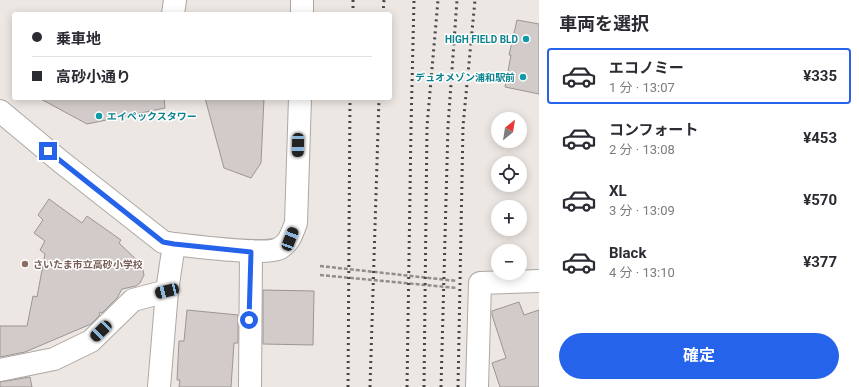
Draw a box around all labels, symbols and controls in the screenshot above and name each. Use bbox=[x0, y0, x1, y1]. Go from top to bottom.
text: 車両を選択 bbox=[559, 13, 649, 34]
text: 乗車地 bbox=[56, 30, 101, 48]
place label: HIGH FIELD BLD bbox=[445, 34, 518, 45]
marker: HIGH FIELD BLD bbox=[521, 34, 531, 44]
icon: car bbox=[561, 58, 597, 94]
text: エコノミー bbox=[609, 59, 684, 77]
text: ¥335 bbox=[803, 67, 837, 85]
text: 高砂小通り bbox=[56, 68, 131, 86]
place label: デュオメゾン浦和駅前 bbox=[415, 72, 515, 83]
marker: デュオメゾン浦和駅前 bbox=[518, 72, 528, 82]
text: 1 分 · 13:07 bbox=[609, 80, 675, 95]
marker: エイペックスタワー bbox=[94, 111, 104, 121]
place label: エイペックスタワー bbox=[107, 111, 197, 122]
north arrow bbox=[491, 112, 527, 148]
map controls bbox=[491, 112, 527, 280]
icon: car bbox=[561, 120, 597, 156]
text: コンフォート bbox=[609, 121, 699, 139]
text: ¥453 bbox=[803, 129, 837, 147]
car bbox=[292, 133, 304, 157]
route end bbox=[39, 142, 57, 160]
text: 2 分 · 13:08 bbox=[609, 142, 675, 157]
button: locate bbox=[491, 156, 527, 192]
icon: car bbox=[561, 182, 597, 218]
text: XL bbox=[609, 182, 627, 200]
text: ¥570 bbox=[803, 191, 837, 209]
button: + bbox=[491, 200, 527, 236]
text: 3 分 · 13:09 bbox=[609, 203, 675, 218]
car bbox=[280, 226, 300, 252]
button: − bbox=[491, 244, 527, 280]
icon: car bbox=[561, 244, 597, 280]
text: Black bbox=[609, 244, 646, 262]
text: ¥377 bbox=[803, 253, 837, 271]
marker: さいたま市立高砂小学校 bbox=[20, 259, 30, 269]
place label: さいたま市立高砂小学校 bbox=[33, 259, 143, 270]
text: 4 分 · 13:10 bbox=[609, 265, 675, 280]
car bbox=[154, 282, 180, 300]
route start bbox=[240, 311, 258, 329]
car bbox=[88, 318, 114, 344]
button: 確定 bbox=[559, 333, 839, 379]

